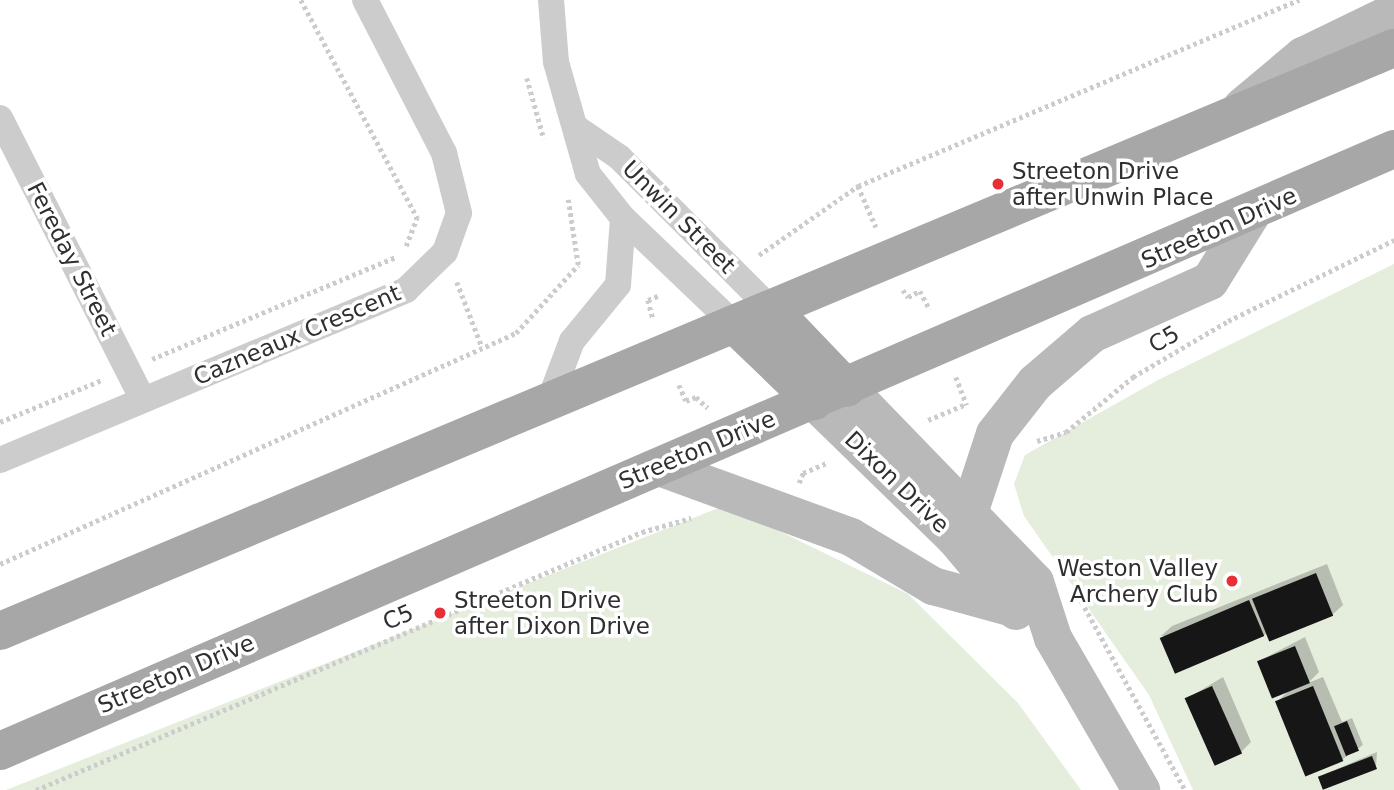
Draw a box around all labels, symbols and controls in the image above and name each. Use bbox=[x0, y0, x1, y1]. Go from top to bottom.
street label: Unwin Street bbox=[617, 155, 741, 279]
place label: Streeton Drive after Unwin Place bbox=[1012, 157, 1213, 211]
marker: Streeton Drive after Unwin Place bbox=[990, 176, 1006, 192]
street label: Fereday Street bbox=[21, 178, 123, 340]
street label: Streeton Drive bbox=[1137, 181, 1301, 275]
street label: Cazneaux Crescent bbox=[189, 279, 405, 391]
street label: C5 bbox=[1144, 319, 1184, 359]
street label: Streeton Drive bbox=[615, 405, 779, 495]
street label: Dixon Drive bbox=[839, 425, 955, 539]
place label: Weston Valley Archery Club bbox=[1057, 554, 1218, 608]
marker: Weston Valley Archery Club bbox=[1224, 573, 1240, 589]
place label: Streeton Drive after Dixon Drive bbox=[454, 586, 650, 640]
street label: C5 bbox=[378, 598, 418, 636]
marker: Streeton Drive after Dixon Drive bbox=[432, 605, 448, 621]
street label: Streeton Drive bbox=[94, 629, 258, 719]

